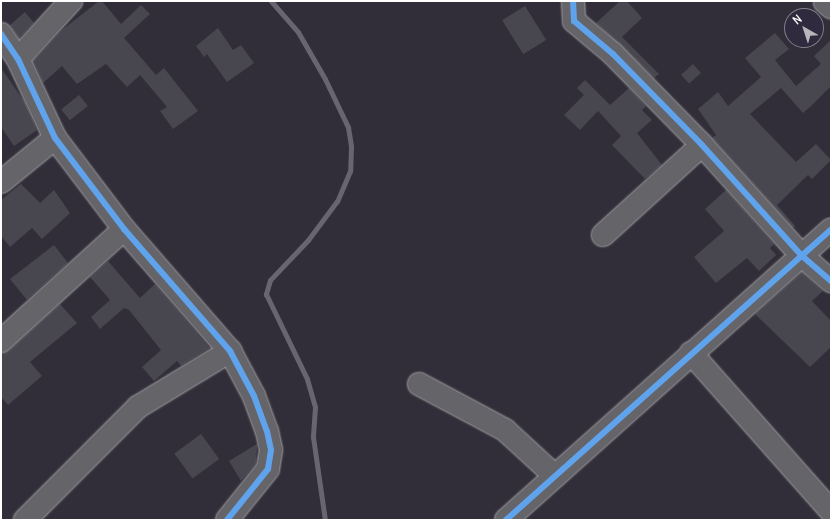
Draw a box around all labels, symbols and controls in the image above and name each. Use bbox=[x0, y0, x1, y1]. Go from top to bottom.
north arrow bbox=[784, 8, 824, 48]
text: N bbox=[790, 12, 804, 27]

